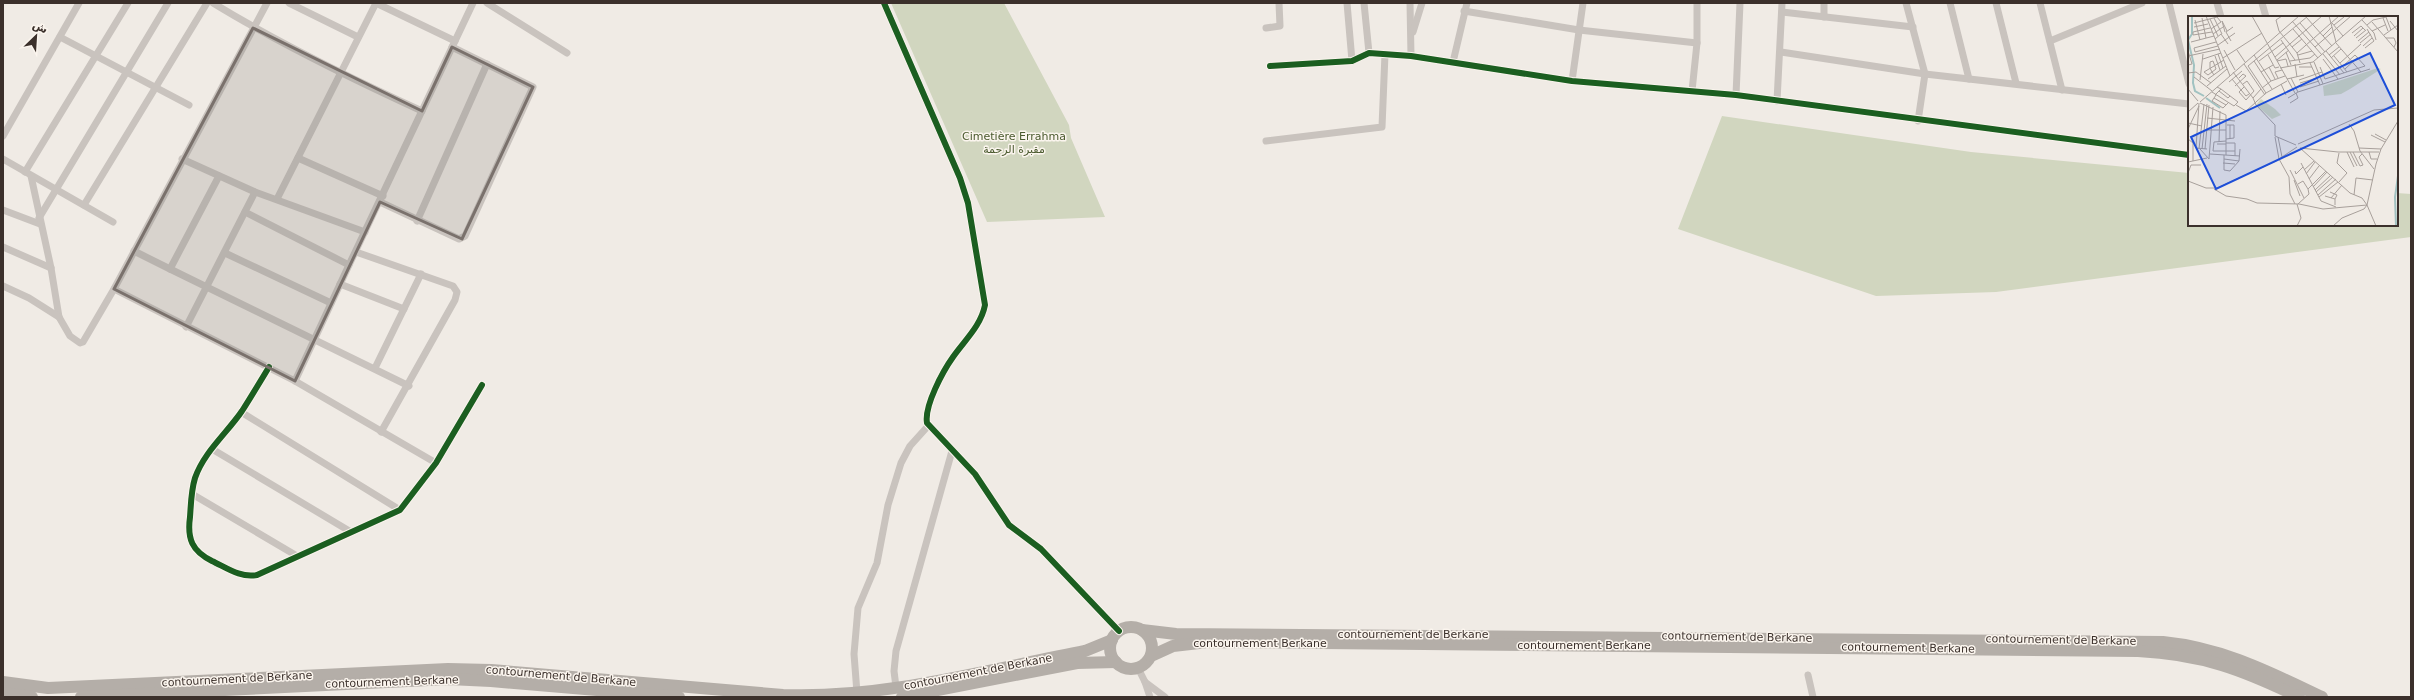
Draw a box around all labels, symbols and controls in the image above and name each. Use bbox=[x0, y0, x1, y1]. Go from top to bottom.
north arrow bbox=[16, 16, 56, 56]
inset map bbox=[2188, 16, 2398, 226]
text: ش bbox=[30, 18, 50, 36]
park label: Cimetière Errahma مقبرة الرحمة bbox=[962, 130, 1066, 156]
street label: contournement de Berkane bbox=[1338, 628, 1489, 641]
street label: contournement de Berkane bbox=[1661, 629, 1813, 645]
street label: contournement de Berkane bbox=[1985, 632, 2137, 648]
street label: contournement Berkane bbox=[1193, 637, 1327, 650]
street label: contournement Berkane bbox=[1517, 639, 1651, 652]
street label: contournement Berkane bbox=[1841, 640, 1975, 656]
street label: contournement de Berkane bbox=[903, 651, 1053, 693]
street label: contournement de Berkane bbox=[485, 663, 637, 689]
street label: contournement de Berkane bbox=[161, 669, 313, 689]
street label: contournement Berkane bbox=[325, 673, 459, 691]

